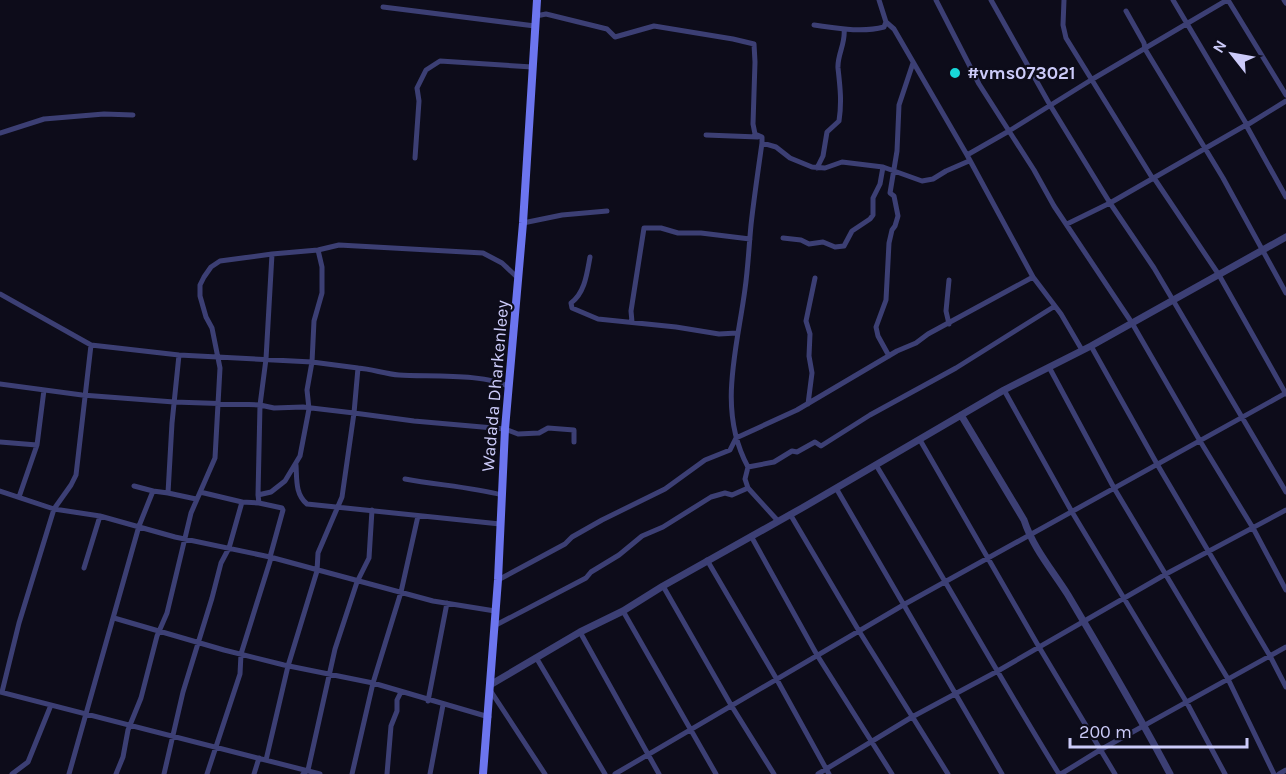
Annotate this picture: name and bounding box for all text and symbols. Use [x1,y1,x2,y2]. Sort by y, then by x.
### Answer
north arrow [1202,24,1262,84]
text: N [1208,37,1231,56]
place label: #vms073021 [967,62,1075,84]
marker: #vms073021 [948,66,962,80]
street label: Wadada Dharkenleey [477,299,514,473]
scale bar [1070,711,1247,749]
text: 200 m [1079,721,1132,743]

